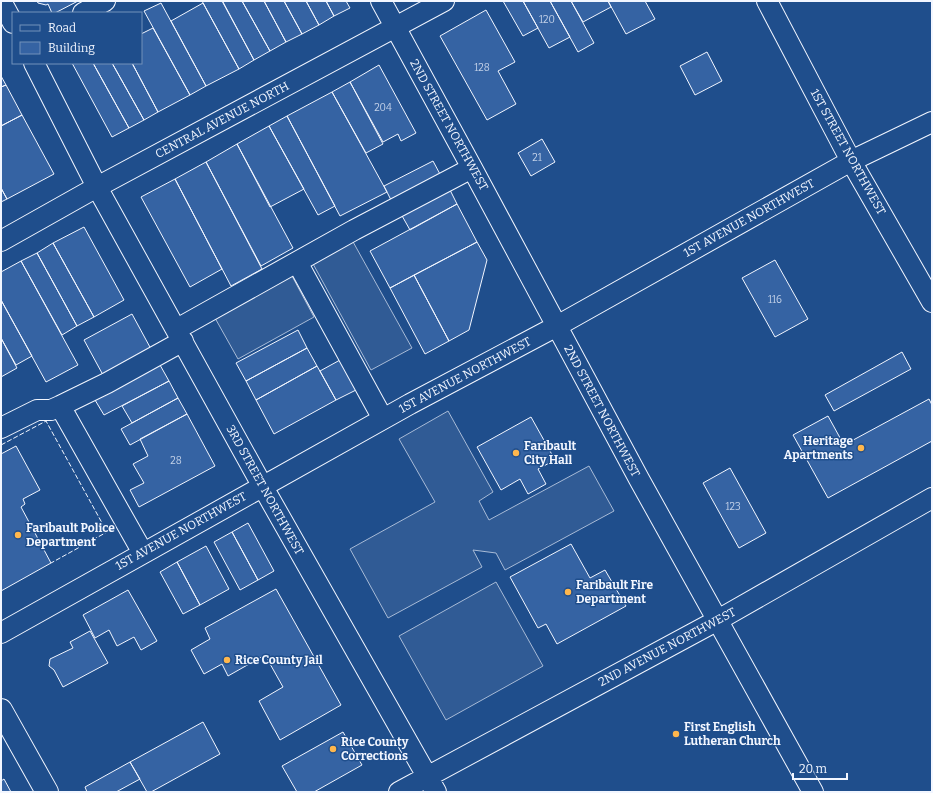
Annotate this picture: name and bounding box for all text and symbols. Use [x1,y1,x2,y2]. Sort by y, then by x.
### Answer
legend [12,12,142,64]
house number: 120 [539,14,555,26]
text: Road [48,21,76,35]
text: Building [48,41,95,55]
street label: 2ND STREET NORTHWEST [407,57,491,193]
house number: 128 [474,62,490,74]
street label: CENTRAL AVENUE NORTH [153,79,291,161]
street label: 1ST STREET NORTHWEST [808,87,888,217]
house number: 204 [374,102,392,114]
house number: 21 [532,152,542,164]
street label: 1ST AVENUE NORTHWEST [681,176,817,260]
house number: 116 [768,294,782,306]
street label: 1ST AVENUE NORTHWEST [397,334,533,416]
street label: 2ND STREET NORTHWEST [561,343,643,479]
street label: 3RD STREET NORTHWEST [223,423,307,557]
place label: Heritage Apartments [784,434,853,462]
place label: Faribault City Hall [524,439,577,467]
marker: Heritage Apartments [856,443,866,453]
marker: Faribault City Hall [511,448,521,458]
house number: 28 [170,455,182,467]
street label: 1ST AVENUE NORTHWEST [113,489,249,573]
house number: 123 [725,501,741,513]
place label: Faribault Police Department [26,521,115,549]
marker: Faribault Police Department [13,530,23,540]
place label: Faribault Fire Department [576,578,653,606]
marker: Faribault Fire Department [563,587,573,597]
street label: 2ND AVENUE NORTHWEST [596,605,738,689]
place label: Rice County Jail [235,653,323,667]
marker: Rice County Jail [222,655,232,665]
place label: First English Lutheran Church [684,720,781,748]
marker: First English Lutheran Church [671,729,681,739]
place label: Rice County Corrections [341,735,409,763]
marker: Rice County Corrections [328,744,338,754]
scale bar [793,755,847,781]
text: 20 m [799,762,828,776]

